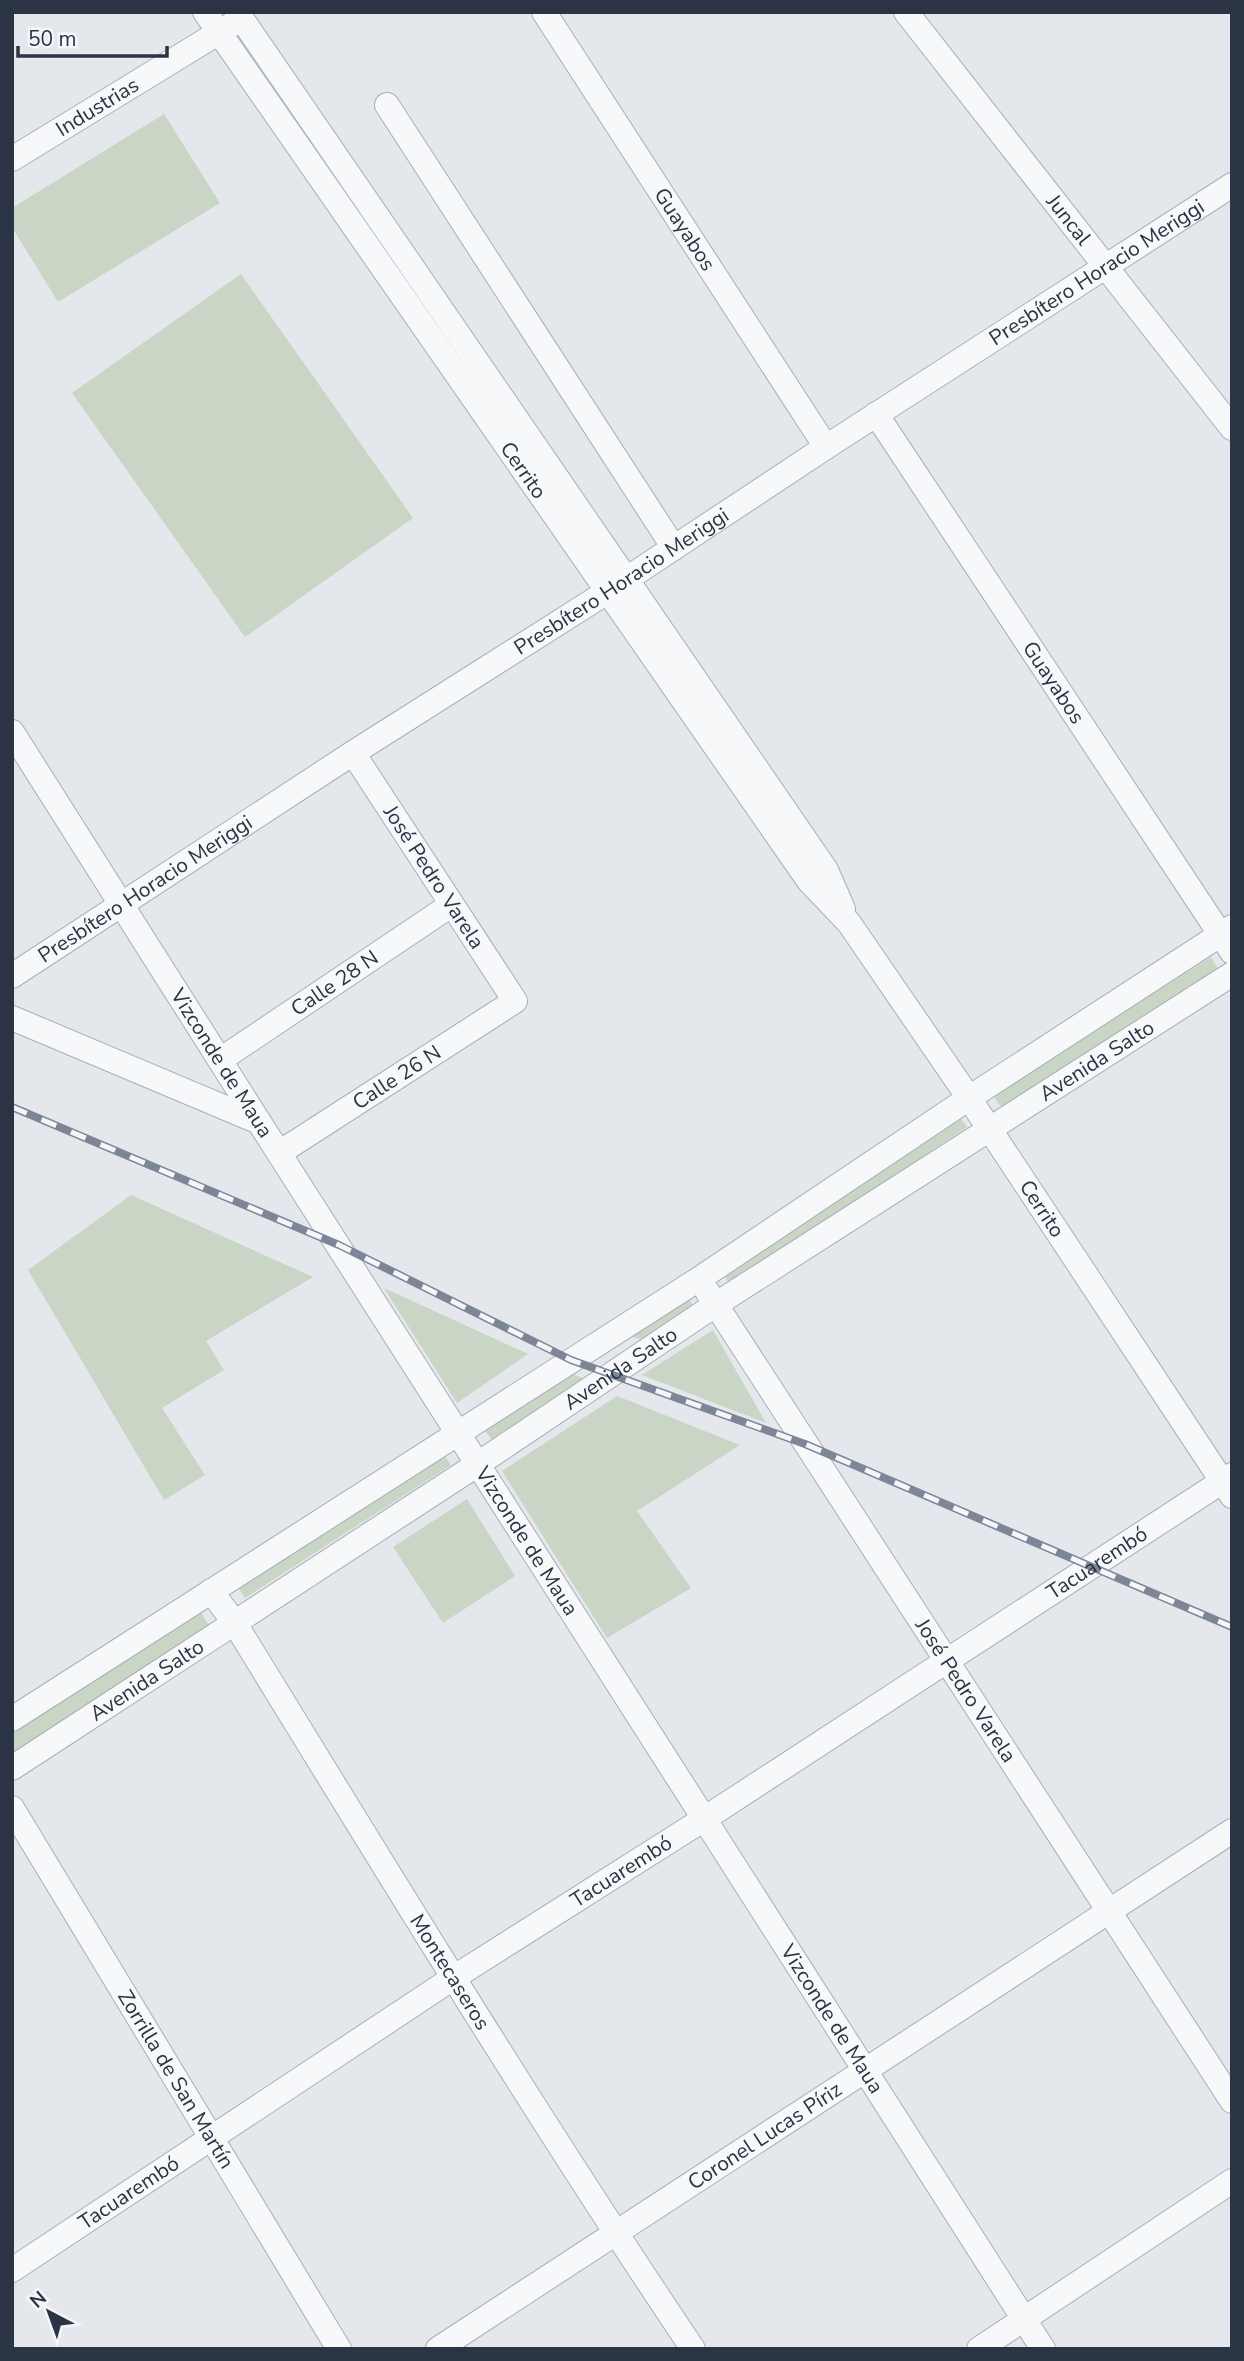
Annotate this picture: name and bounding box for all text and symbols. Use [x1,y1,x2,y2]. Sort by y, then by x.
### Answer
scale bar [18,14,166,58]
text: 50 m [28,25,77,53]
street label: Industrias [51,71,144,143]
street label: Guayabos [648,182,722,276]
street label: Juncal [1039,188,1098,252]
street label: Presbítero Horacio Meriggi [984,193,1210,352]
street label: Cerrito [494,436,553,504]
street label: Presbítero Horacio Meriggi [509,501,734,661]
street label: Guayabos [1016,636,1091,729]
street label: José Pedro Varela [376,799,491,954]
street label: Presbítero Horacio Meriggi [32,809,258,969]
street label: Calle 28 N [285,944,384,1023]
street label: Vizconde de Maua [163,982,280,1143]
street label: Avenida Salto [1034,1013,1160,1108]
street label: Calle 26 N [347,1038,446,1116]
street label: Cerrito [1013,1174,1071,1243]
street label: Avenida Salto [558,1320,683,1417]
street label: Vizconde de Maua [468,1460,585,1621]
street label: Tacuarembó [1041,1520,1153,1606]
street label: José Pedro Varela [908,1612,1023,1768]
street label: Avenida Salto [84,1632,209,1728]
street label: Tacuarembó [565,1829,677,1914]
street label: Montecaseros [403,1909,497,2035]
street label: Vizconde de Maua [774,1938,890,2099]
street label: Zorrilla de San Martín [111,1985,241,2174]
street label: Coronel Lucas Píriz [682,2075,847,2196]
street label: Tacuarembó [73,2149,185,2236]
north arrow [14,2277,84,2347]
text: N [25,2285,52,2314]

